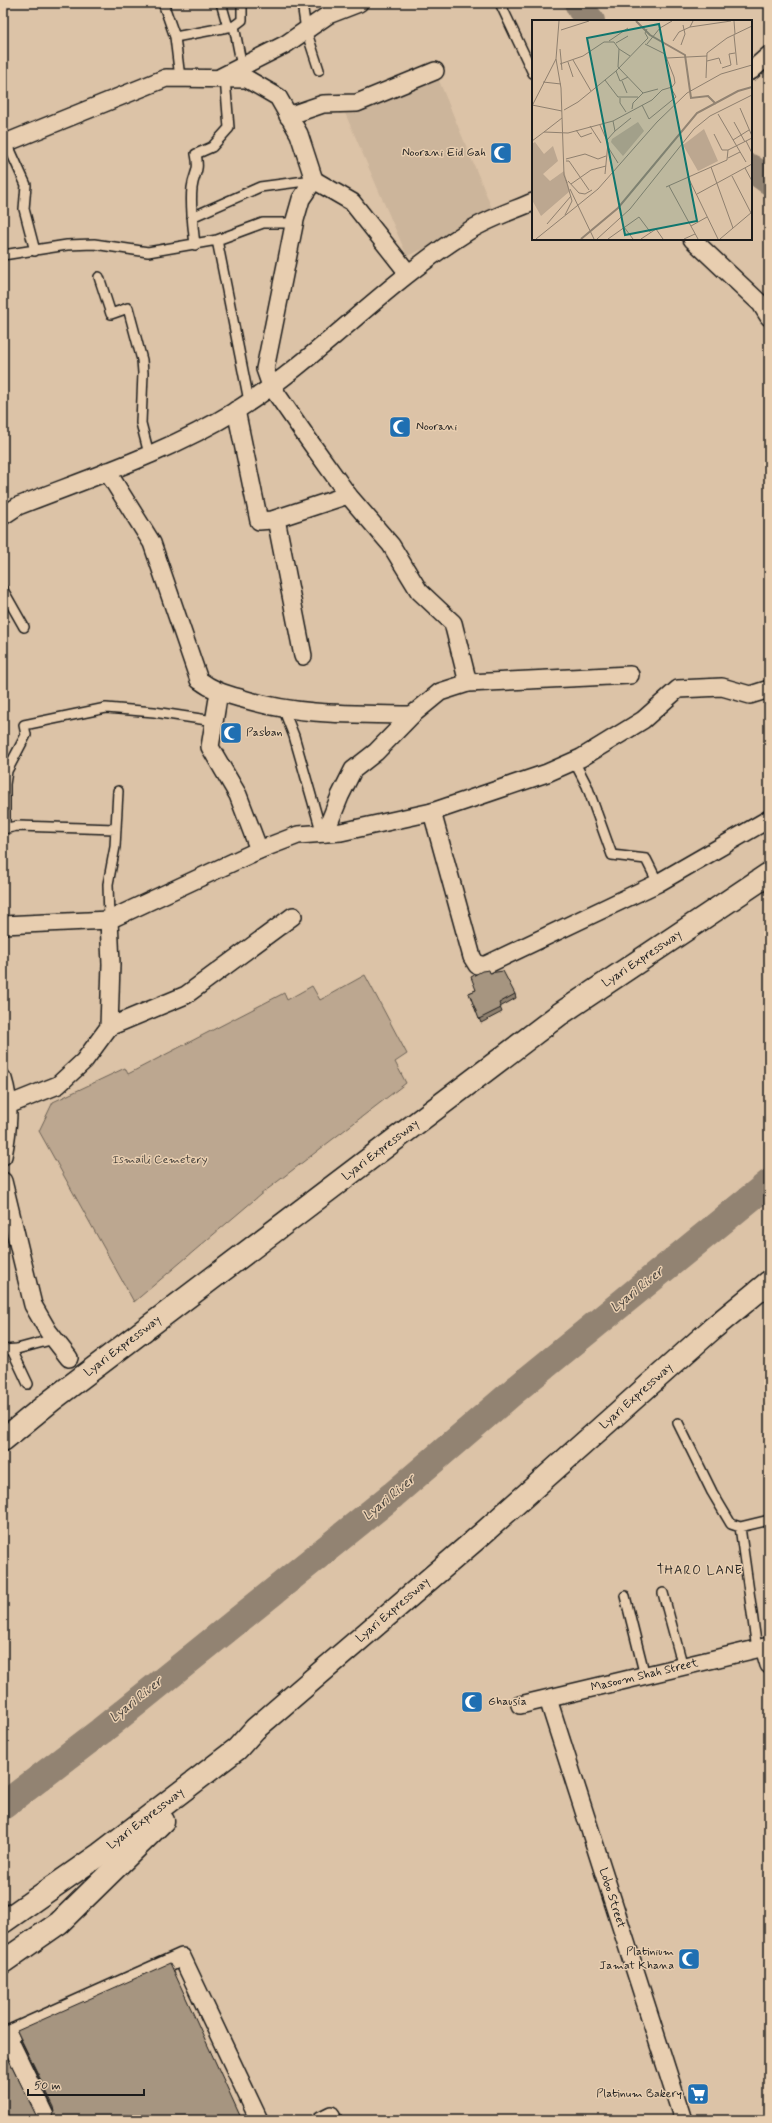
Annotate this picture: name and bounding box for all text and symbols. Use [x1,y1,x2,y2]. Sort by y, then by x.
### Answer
inset map [532,20,752,240]
mosque icon: Noorani Eid Gah [488,140,514,166]
place label: Noorani Eid Gah [402,145,486,161]
mosque icon: Noorani [387,414,413,440]
place label: Noorani [416,419,457,435]
mosque icon: Pasban [218,720,244,746]
place label: Pasban [246,725,283,741]
street label: Lyari Expressway [599,927,685,991]
street label: Lyari Expressway [339,1116,423,1185]
park label: Ismaili Cemetery [112,1152,208,1168]
water label: Lyari River [607,1262,668,1316]
street label: Lyari Expressway [81,1312,165,1381]
street label: Lyari Expressway [597,1360,676,1433]
water label: Lyari River [359,1470,420,1525]
district label: THARO LANE [657,1562,743,1579]
street label: Lyari Expressway [353,1574,434,1647]
street label: Masoom Shah Street [589,1655,700,1696]
water label: Lyari River [106,1672,167,1726]
mosque icon: Ghausia [459,1689,485,1715]
place label: Ghausia [488,1694,527,1710]
street label: Lyari Expressway [104,1784,187,1853]
street label: Lobo Street [595,1866,629,1931]
place label: Platinium Jamat Khana [599,1944,674,1974]
mosque icon: Platinium Jamat Khana [676,1946,702,1972]
scale bar [28,2071,144,2097]
text: 50 m [34,2078,61,2094]
supermarket icon: Platinum Bakery [685,2081,711,2107]
place label: Platinum Bakery [596,2086,682,2102]

